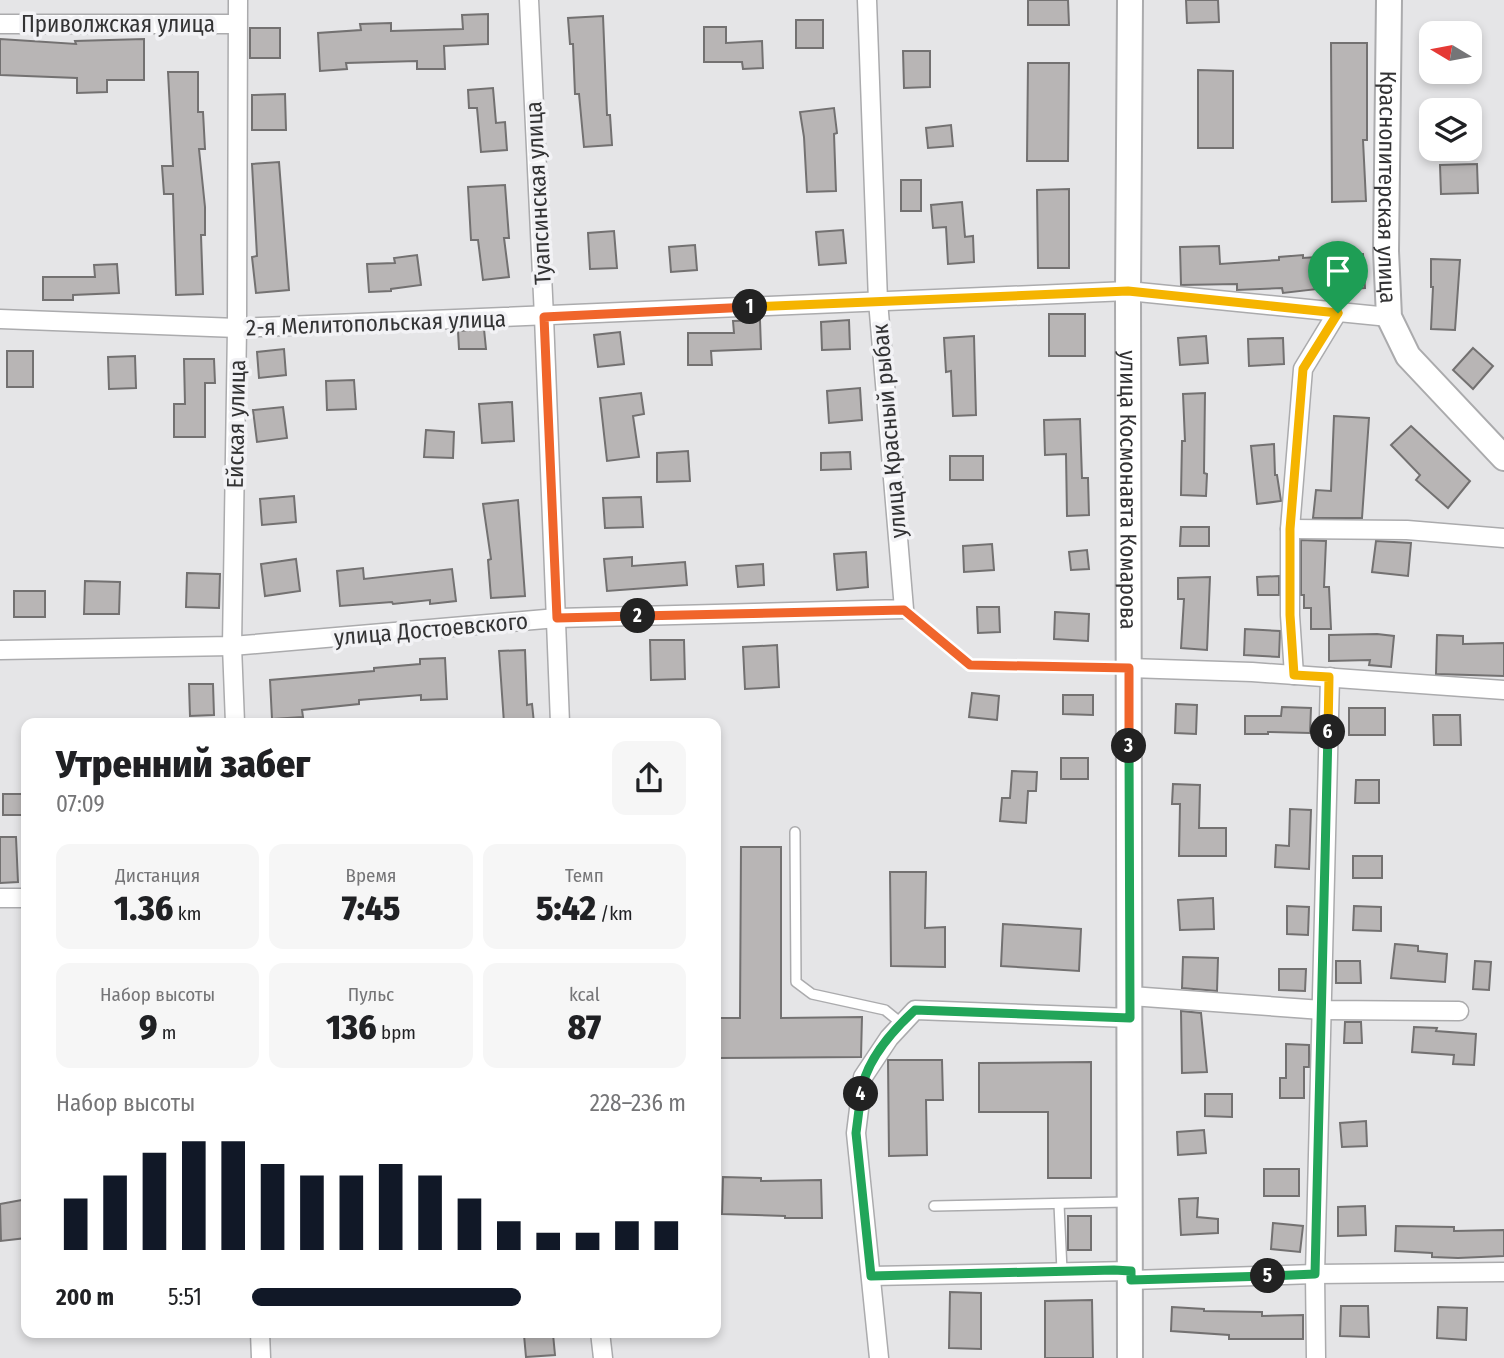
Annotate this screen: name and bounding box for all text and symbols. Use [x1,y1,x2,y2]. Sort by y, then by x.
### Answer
street label: Приволжская улица [21,10,215,38]
north arrow [1419,21,1482,84]
map controls [1419,21,1482,161]
street label: Краснопитерская улица [1372,70,1402,304]
button: layers [1419,98,1482,161]
street label: Туапсинская улица [519,101,557,285]
pin [1308,241,1368,313]
icon: arrive [1319,252,1357,290]
pin: 1 [732,290,768,324]
text: 1 [745,295,754,318]
street label: 2-я Мелитопольская улица [245,304,507,342]
street label: улица Красный рыбак [866,322,912,539]
street label: улица Космонавта Комарова [1114,350,1143,630]
street label: Ейская улица [221,359,251,489]
pin: 2 [620,598,656,634]
text: 2 [633,604,642,627]
street label: улица Достоевского [333,607,529,651]
pin: 6 [1310,714,1346,750]
text: 6 [1323,720,1332,743]
pin: 3 [1112,728,1146,764]
text: 3 [1124,734,1133,757]
text: Утренний забег [56,741,310,787]
button: share [612,741,686,815]
text: 07:09 [56,790,105,818]
text: Дистанция [115,864,200,887]
text: Время [346,864,396,887]
text: Темп [565,864,604,887]
text: 1.36 [114,887,173,929]
text: 7:45 [342,887,400,929]
text: 5:42 [536,887,596,929]
text: km [173,902,201,925]
text: /km [596,902,633,925]
text: Набор высоты [100,983,215,1006]
text: Пульс [348,983,394,1006]
text: kcal [569,983,600,1006]
text: 9 [139,1006,157,1048]
text: 136 [326,1006,377,1048]
text: 87 [568,1006,601,1048]
text: m [157,1021,176,1044]
text: bpm [377,1021,416,1044]
pin: 4 [844,1076,878,1112]
text: 4 [856,1082,865,1105]
text: Набор высоты [56,1089,195,1117]
text: 228–236 m [590,1089,686,1117]
pin: 5 [1250,1258,1286,1294]
text: 5 [1263,1264,1272,1287]
text: 200 m [56,1283,114,1311]
text: 5:51 [168,1283,202,1311]

